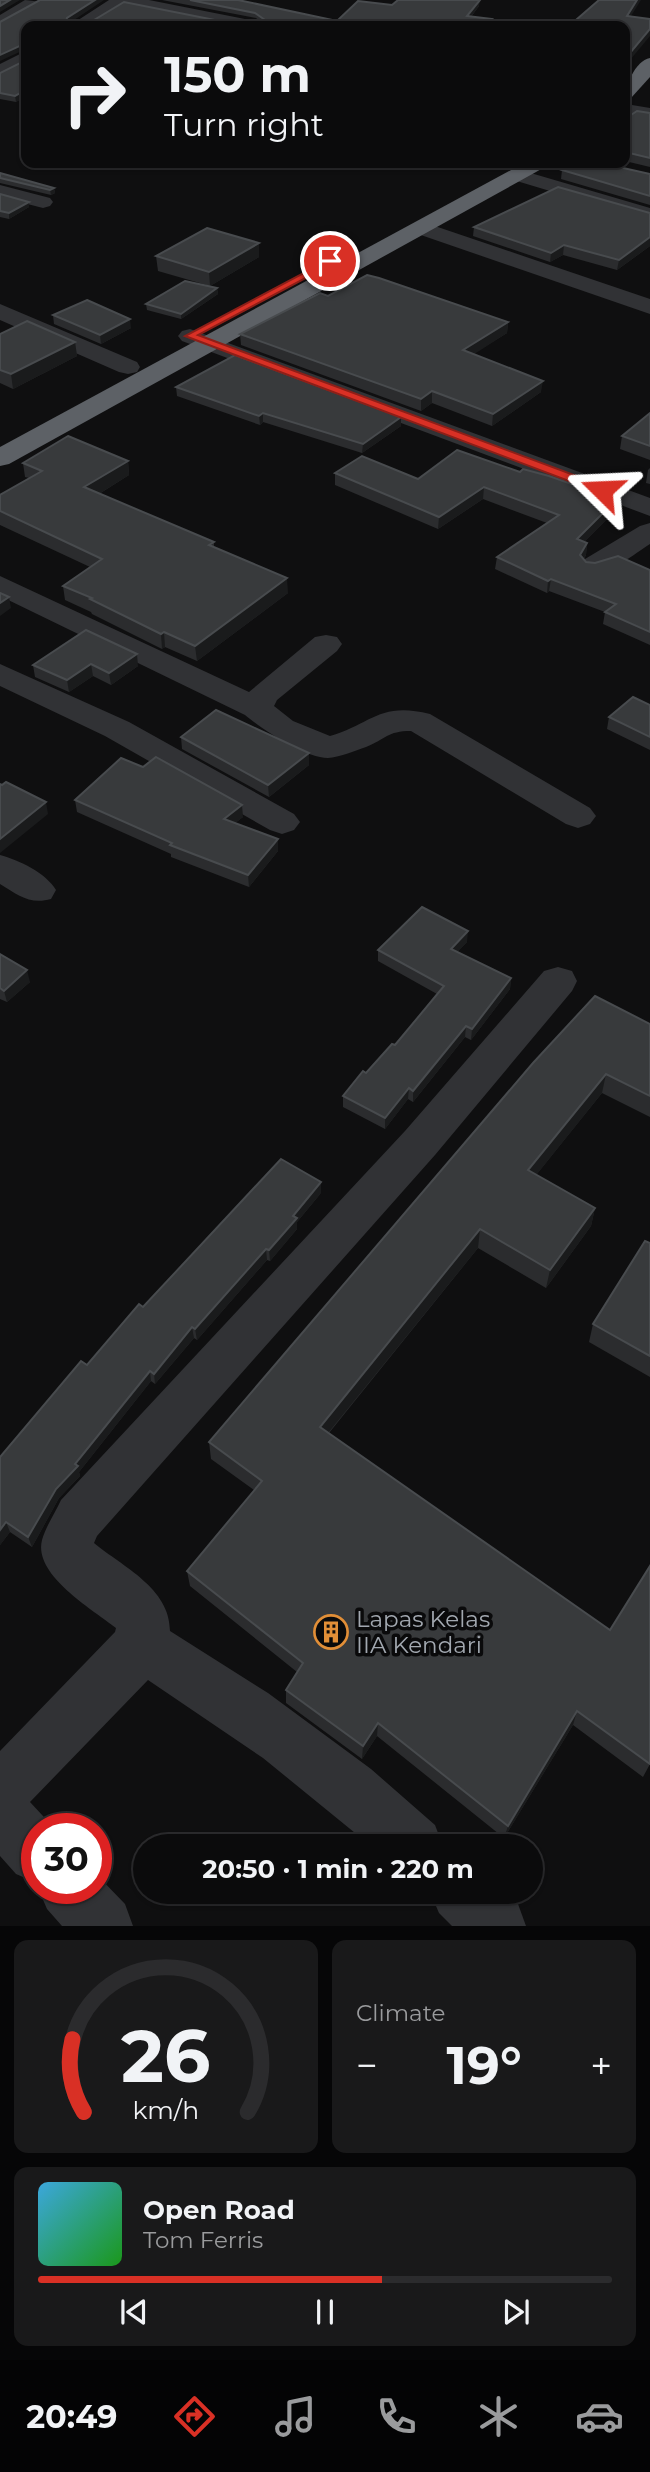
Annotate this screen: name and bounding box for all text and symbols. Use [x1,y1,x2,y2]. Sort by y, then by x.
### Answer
text: 150 m [164,45,311,104]
icon: right [49,49,140,140]
text: Turn right [164,105,324,144]
pin [300,231,360,291]
icon: arrive [311,242,349,280]
position arrow [565,453,639,527]
place label: Lapas Kelas IIA Kendari [356,1605,490,1659]
building icon: Lapas Kelas IIA Kendari [312,1613,350,1651]
speed limit sign: 30 [21,1813,112,1904]
text: 20:50 · 1 min · 220 m [202,1853,474,1885]
text: Climate [356,1999,445,2027]
text: 26 [121,2013,211,2101]
text: 19° [446,2034,522,2097]
text: − [356,2042,378,2089]
text: + [590,2042,612,2089]
text: km/h [133,2095,199,2125]
text: Open Road [143,2194,295,2226]
text: Tom Ferris [143,2226,263,2254]
icon: previous [115,2293,153,2331]
icon: pause [306,2293,344,2331]
icon: next [497,2293,535,2331]
icon: directions [170,2392,219,2441]
icon: music [271,2392,320,2441]
icon: phone [372,2392,421,2441]
icon: climate [474,2392,523,2441]
icon: car [575,2392,624,2441]
text: 20:49 [26,2397,117,2436]

